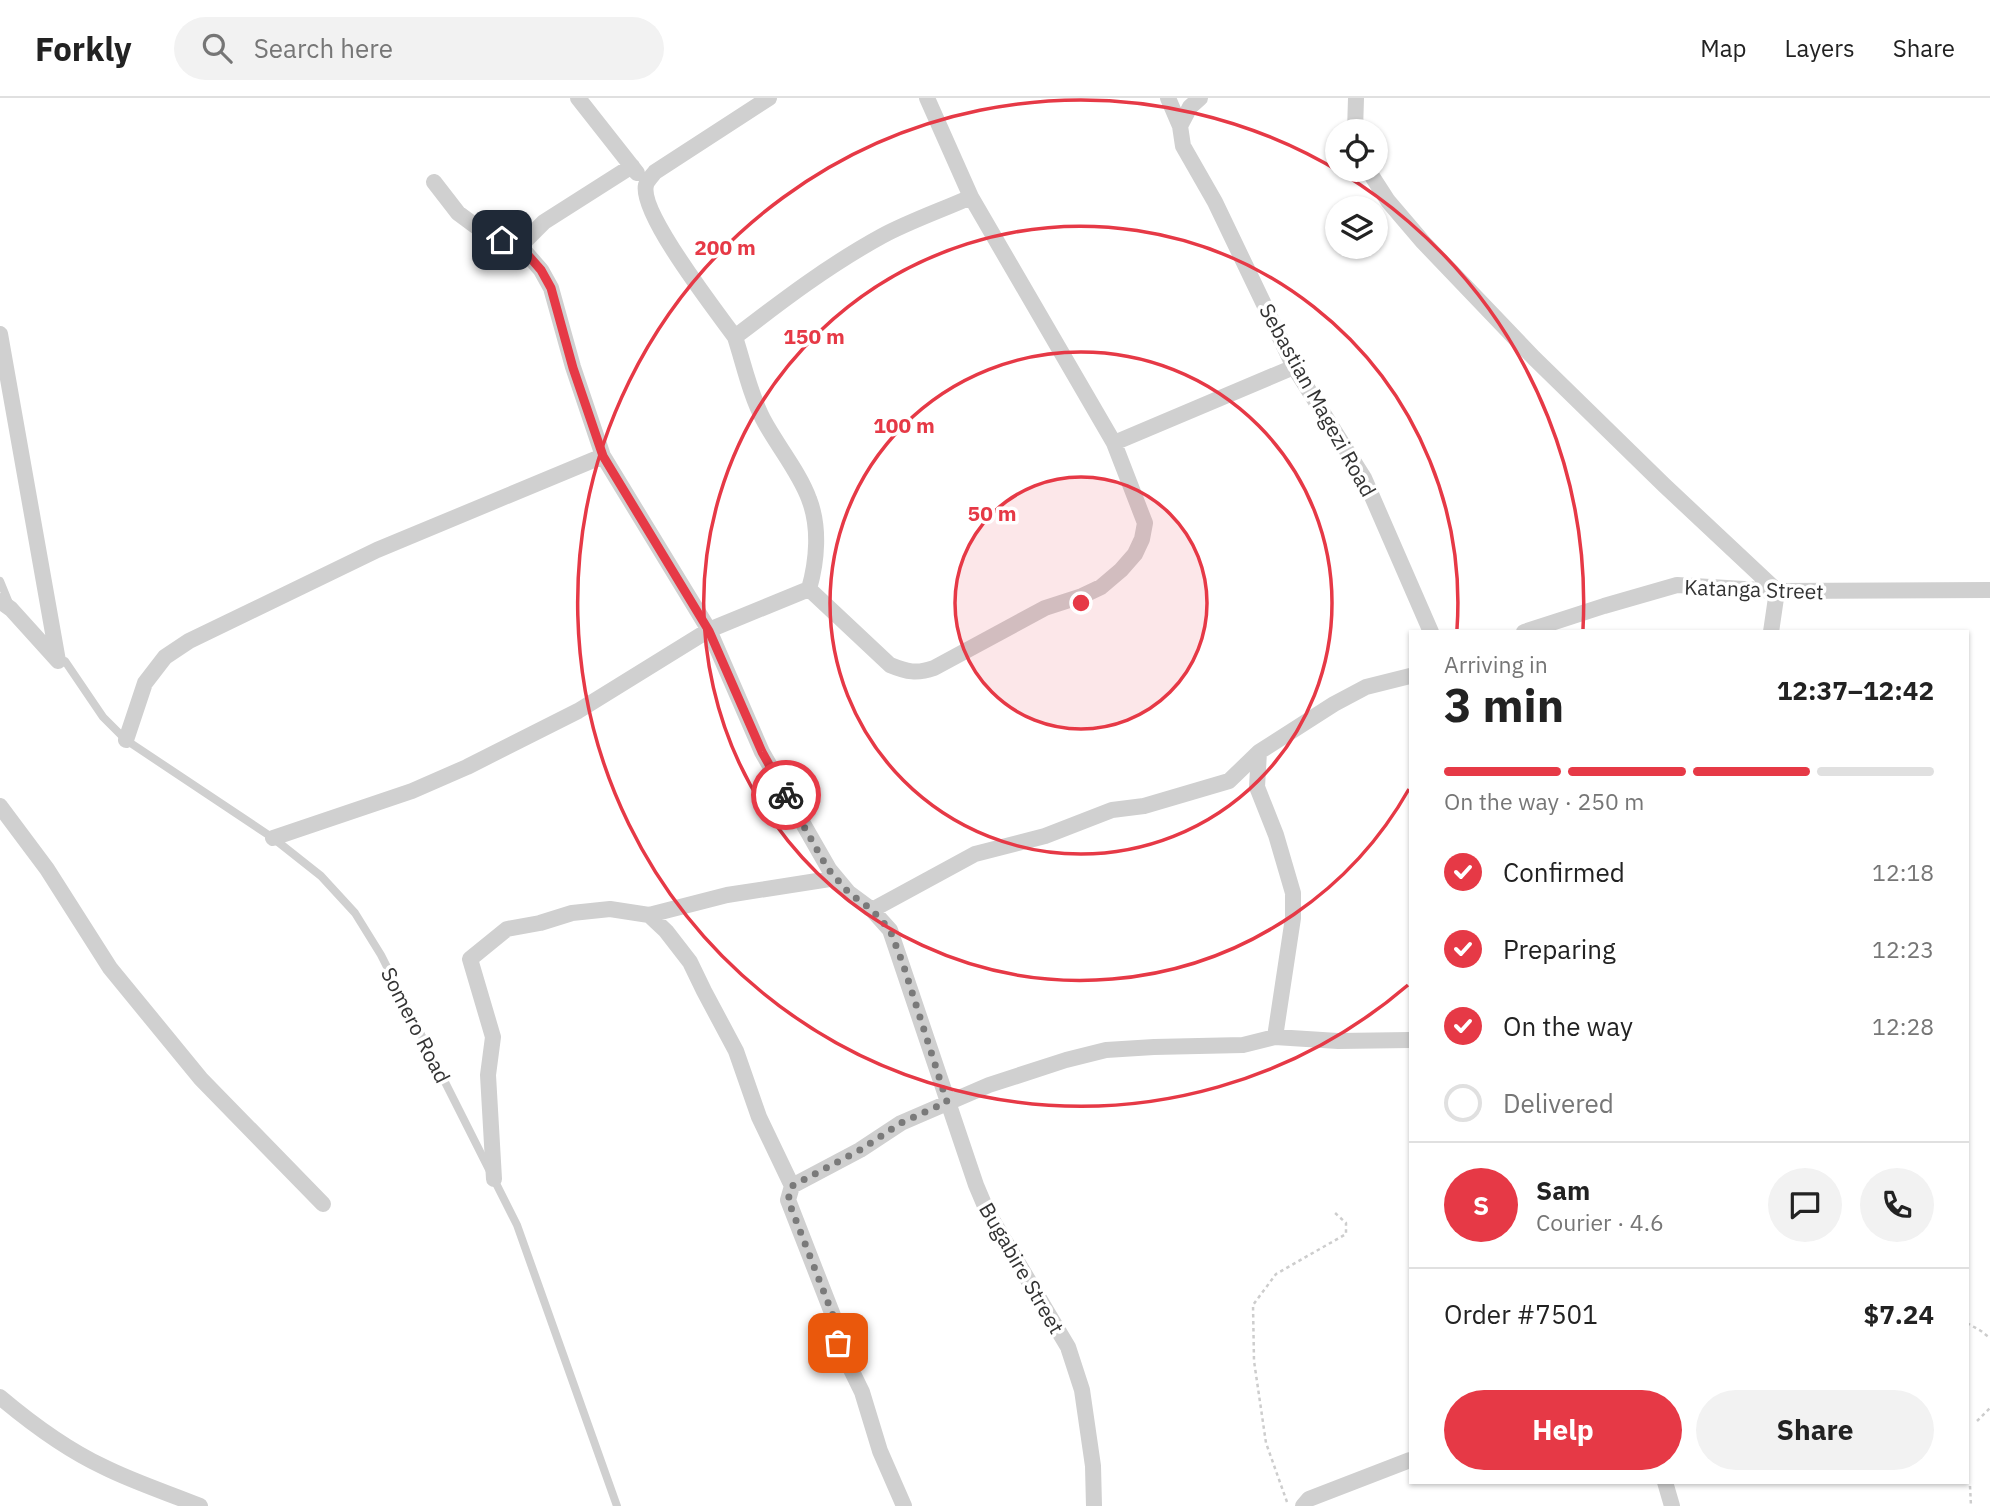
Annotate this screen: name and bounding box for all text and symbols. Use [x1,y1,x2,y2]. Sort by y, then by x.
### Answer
search box [174,17,664,80]
text: Forkly [35,27,132,70]
icon: search [198,29,236,67]
text: Search here [254,31,393,65]
text: Map [1700,32,1747,64]
text: Layers [1785,32,1855,64]
text: Share [1893,32,1955,64]
map controls [1325,119,1388,259]
button: locate [1325,119,1388,182]
button: layers [1325,196,1388,259]
pin [472,210,532,270]
icon: home [483,221,521,259]
text: 200 m [694,233,756,261]
street label: Sebastian Magezi Road [1253,298,1383,502]
text: 150 m [783,322,845,350]
text: 100 m [873,411,935,439]
text: 50 m [968,499,1016,527]
street label: Katanga Street [1684,573,1824,605]
centre of rings [1069,591,1093,615]
text: Arriving in [1444,649,1548,679]
text: 12:37–12:42 [1777,673,1934,707]
text: 3 min [1444,675,1564,735]
courier [751,760,821,830]
icon: bike [767,776,805,814]
text: On the way · 250 m [1444,786,1644,816]
icon: check [1444,853,1482,891]
text: Confirmed [1503,855,1625,889]
text: 12:18 [1872,857,1934,887]
icon: check [1444,930,1482,968]
text: Preparing [1503,932,1616,966]
text: 12:23 [1872,934,1934,964]
street label: Somero Road [375,962,457,1088]
icon: check [1444,1007,1482,1045]
text: On the way [1503,1009,1633,1043]
text: 12:28 [1872,1011,1934,1041]
text: Delivered [1503,1086,1614,1120]
button: chat [1768,1168,1842,1242]
button: phone [1860,1168,1934,1242]
text: Sam [1536,1173,1590,1207]
text: S [1473,1188,1489,1222]
street label: Bugabire Street [973,1197,1071,1339]
text: Courier · 4.6 [1536,1207,1664,1237]
text: Order #7501 [1444,1297,1598,1331]
text: $7.24 [1864,1297,1934,1331]
pin [808,1313,868,1373]
icon: bag [819,1324,857,1362]
button: Help [1444,1390,1682,1470]
button: Share [1696,1390,1934,1470]

